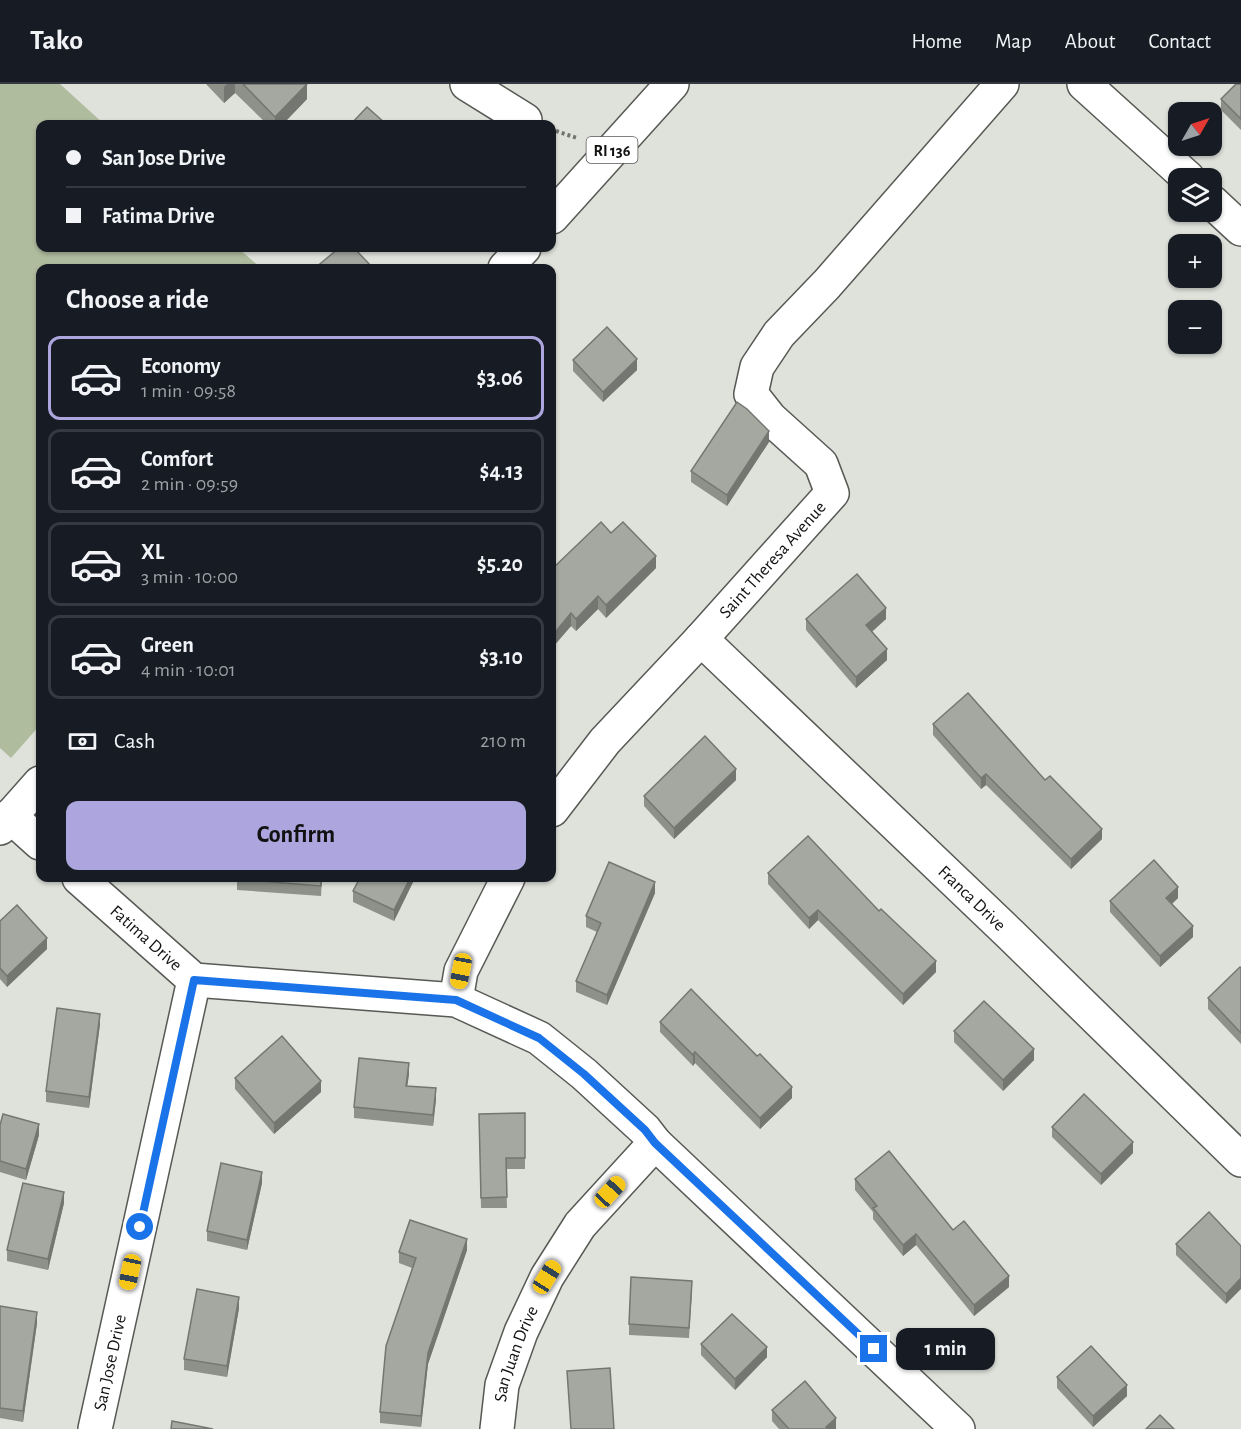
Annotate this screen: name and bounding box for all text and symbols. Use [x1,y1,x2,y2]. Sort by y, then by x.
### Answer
text: Tako [30,27,83,55]
text: Home [911,31,962,52]
text: Map [995,31,1032,52]
text: About [1065,31,1115,52]
text: Contact [1148,31,1211,52]
north arrow [1168,102,1222,156]
map controls [1168,102,1222,354]
road number: RI 136 [586,137,638,163]
text: San Jose Drive [102,147,226,169]
button: layers [1168,168,1222,222]
text: Fatima Drive [102,205,215,227]
button: + [1168,234,1222,288]
text: Choose a ride [66,286,209,313]
button: − [1168,300,1222,354]
icon: car [69,351,123,405]
text: Economy [141,355,221,377]
text: $3.06 [476,367,523,389]
text: 1 min · 09:58 [141,381,236,401]
icon: car [69,444,123,498]
text: Comfort [141,448,213,470]
text: $4.13 [480,460,523,482]
text: 2 min · 09:59 [141,474,238,494]
street label: Saint Theresa Avenue [716,498,830,622]
icon: car [69,537,123,591]
text: XL [141,541,164,563]
text: $5.20 [477,553,523,575]
text: 3 min · 10:00 [141,567,238,587]
icon: car [69,630,123,684]
text: Green [141,634,194,656]
text: $3.10 [479,646,523,668]
text: 4 min · 10:01 [141,660,236,680]
icon: cash [66,725,99,758]
text: Cash [114,730,155,752]
text: 210 m [480,731,526,751]
button: Confirm [66,801,526,870]
street label: Franca Drive [934,863,1009,935]
street label: Fatima Drive [106,902,185,975]
car [449,952,473,990]
car [591,1173,629,1211]
route start [126,1213,153,1240]
car [117,1253,143,1291]
car [530,1257,564,1297]
street label: San Juan Drive [492,1303,542,1403]
street label: San Jose Drive [91,1313,130,1413]
callout: 1 min [895,1328,994,1370]
route end [860,1335,887,1362]
text: 1 min [924,1339,967,1359]

